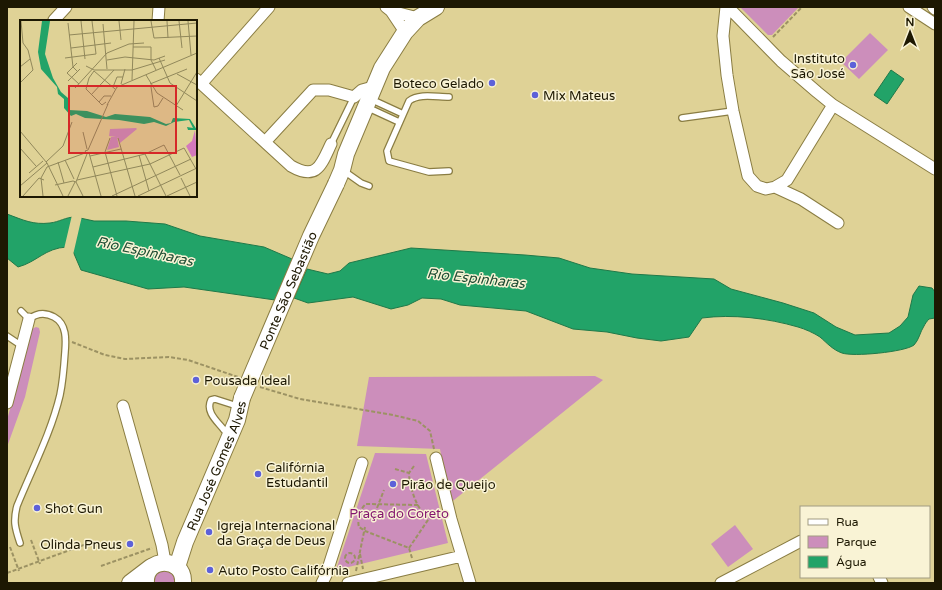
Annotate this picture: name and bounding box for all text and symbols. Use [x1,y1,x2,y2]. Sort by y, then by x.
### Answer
north arrow [890,12,930,52]
text: N [906,16,914,29]
inset map [20,20,197,197]
place label: Instituto São José [791,51,845,82]
marker: Instituto São José [848,60,858,70]
place label: Boteco Gelado [393,76,484,92]
marker: Boteco Gelado [487,78,497,88]
place label: Mix Mateus [543,88,615,104]
marker: Mix Mateus [530,90,540,100]
street label: Ponte São Sebastião [257,229,321,352]
water label: Rio Espinharas [95,233,196,270]
water label: Rio Espinharas [426,265,527,292]
place label: Pousada Ideal [204,373,290,389]
marker: Pousada Ideal [191,375,201,385]
street label: Rua José Gomes Alves [184,399,250,533]
place label: Califórnia Estudantil [266,460,328,491]
marker: Califórnia Estudantil [253,469,263,479]
place label: Pirão de Queijo [401,477,496,493]
marker: Pirão de Queijo [388,479,398,489]
place label: Shot Gun [45,501,103,517]
marker: Shot Gun [32,503,42,513]
park label: Praça do Coreto [349,506,449,522]
legend [800,506,930,578]
text: Rua [836,515,859,529]
place label: Igreja Internacional da Graça de Deus [217,518,335,549]
marker: Igreja Internacional da Graça de Deus [204,527,214,537]
text: Parque [836,535,877,549]
place label: Olinda Pneus [40,537,122,553]
marker: Olinda Pneus [125,539,135,549]
text: Água [836,555,866,569]
place label: Auto Posto Califórnia [218,563,349,579]
marker: Auto Posto Califórnia [205,565,215,575]

